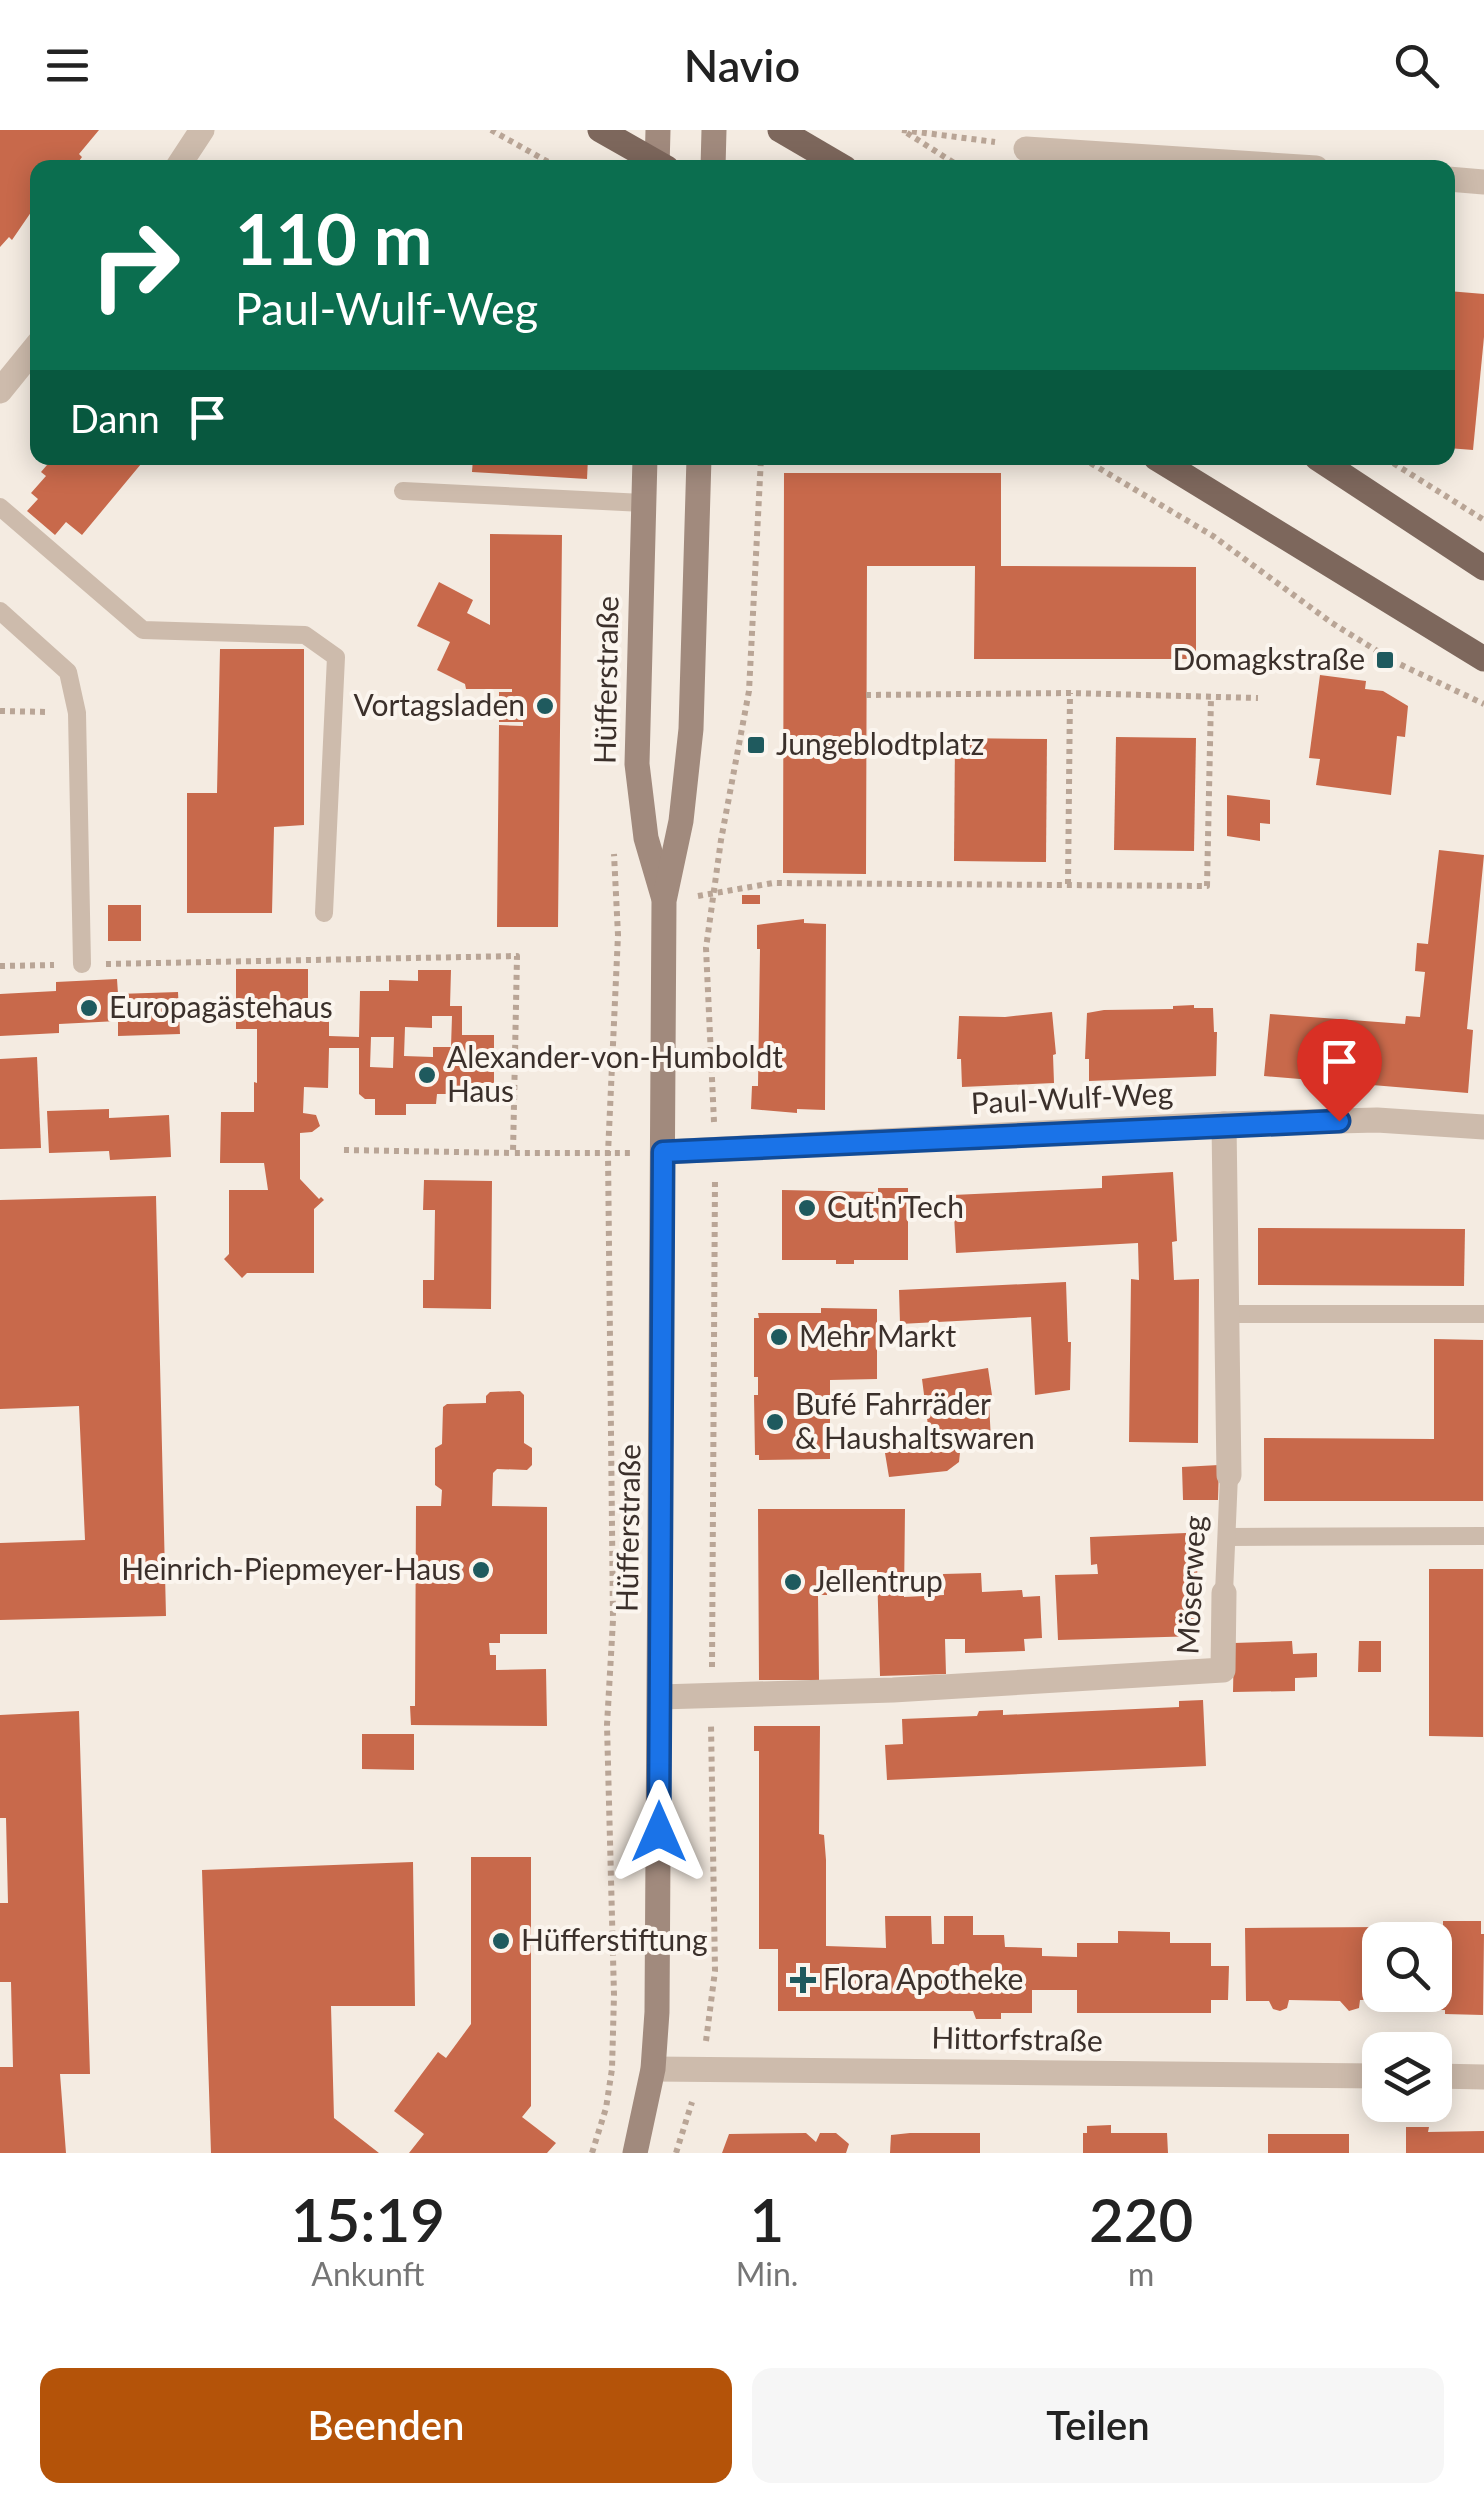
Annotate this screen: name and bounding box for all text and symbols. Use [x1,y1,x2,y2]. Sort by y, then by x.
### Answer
icon: menu [40,38,95,93]
text: Navio [684,38,800,92]
icon: search [1389,38,1444,93]
text: 110 m [235,196,432,280]
icon: right [70,200,200,330]
text: Paul-Wulf-Weg [235,281,538,335]
icon: arrive [180,390,235,445]
text: Dann [70,395,160,441]
street label: Hüfferstraße [586,596,624,764]
place label: Domagkstraße [1172,640,1365,676]
marker: Domagkstraße [1374,649,1396,671]
place label: Vortagsladen [353,686,525,722]
marker: Vortagsladen [534,695,556,717]
place label: Jungeblodtplatz [776,725,984,761]
marker: Jungeblodtplatz [745,734,767,756]
place label: Europagästehaus [109,988,333,1024]
marker: Europagästehaus [78,997,100,1019]
pin [1297,1019,1382,1122]
icon: arrive [1312,1034,1367,1089]
place label: Alexander-von-Humboldt Haus [447,1038,783,1108]
marker: Alexander-von-Humboldt Haus [416,1064,438,1086]
street label: Paul-Wulf-Weg [970,1074,1174,1120]
place label: Cut'n'Tech [827,1188,964,1224]
marker: Cut'n'Tech [796,1197,818,1219]
place label: Mehr Markt [799,1317,956,1353]
marker: Mehr Markt [768,1326,790,1348]
place label: Bufé Fahrräder & Haushaltswaren [795,1385,1035,1455]
marker: Bufé Fahrräder & Haushaltswaren [764,1411,786,1433]
street label: Hüfferstraße [608,1444,646,1612]
street label: Möserweg [1168,1515,1212,1655]
place label: Heinrich-Piepmeyer-Haus [121,1550,461,1586]
marker: Heinrich-Piepmeyer-Haus [470,1559,492,1581]
place label: Jellentrup [813,1562,943,1598]
marker: Jellentrup [782,1571,804,1593]
position arrow [607,1780,711,1884]
place label: Hüfferstiftung [521,1921,708,1957]
map controls [1362,1922,1452,2122]
button: search [1362,1922,1452,2012]
marker: Hüfferstiftung [490,1930,512,1952]
place label: Flora Apotheke [823,1960,1023,1996]
marker: Flora Apotheke [792,1969,814,1991]
street label: Hittorfstraße [931,2019,1103,2057]
button: layers [1362,2032,1452,2122]
text: 15:19 [291,2183,445,2255]
text: 1 [750,2183,784,2255]
text: 220 [1089,2183,1193,2255]
text: Ankunft [311,2254,424,2293]
text: Min. [736,2254,798,2293]
text: m [1128,2254,1154,2293]
button: Beenden [40,2368,732,2483]
button: Teilen [752,2368,1444,2483]

